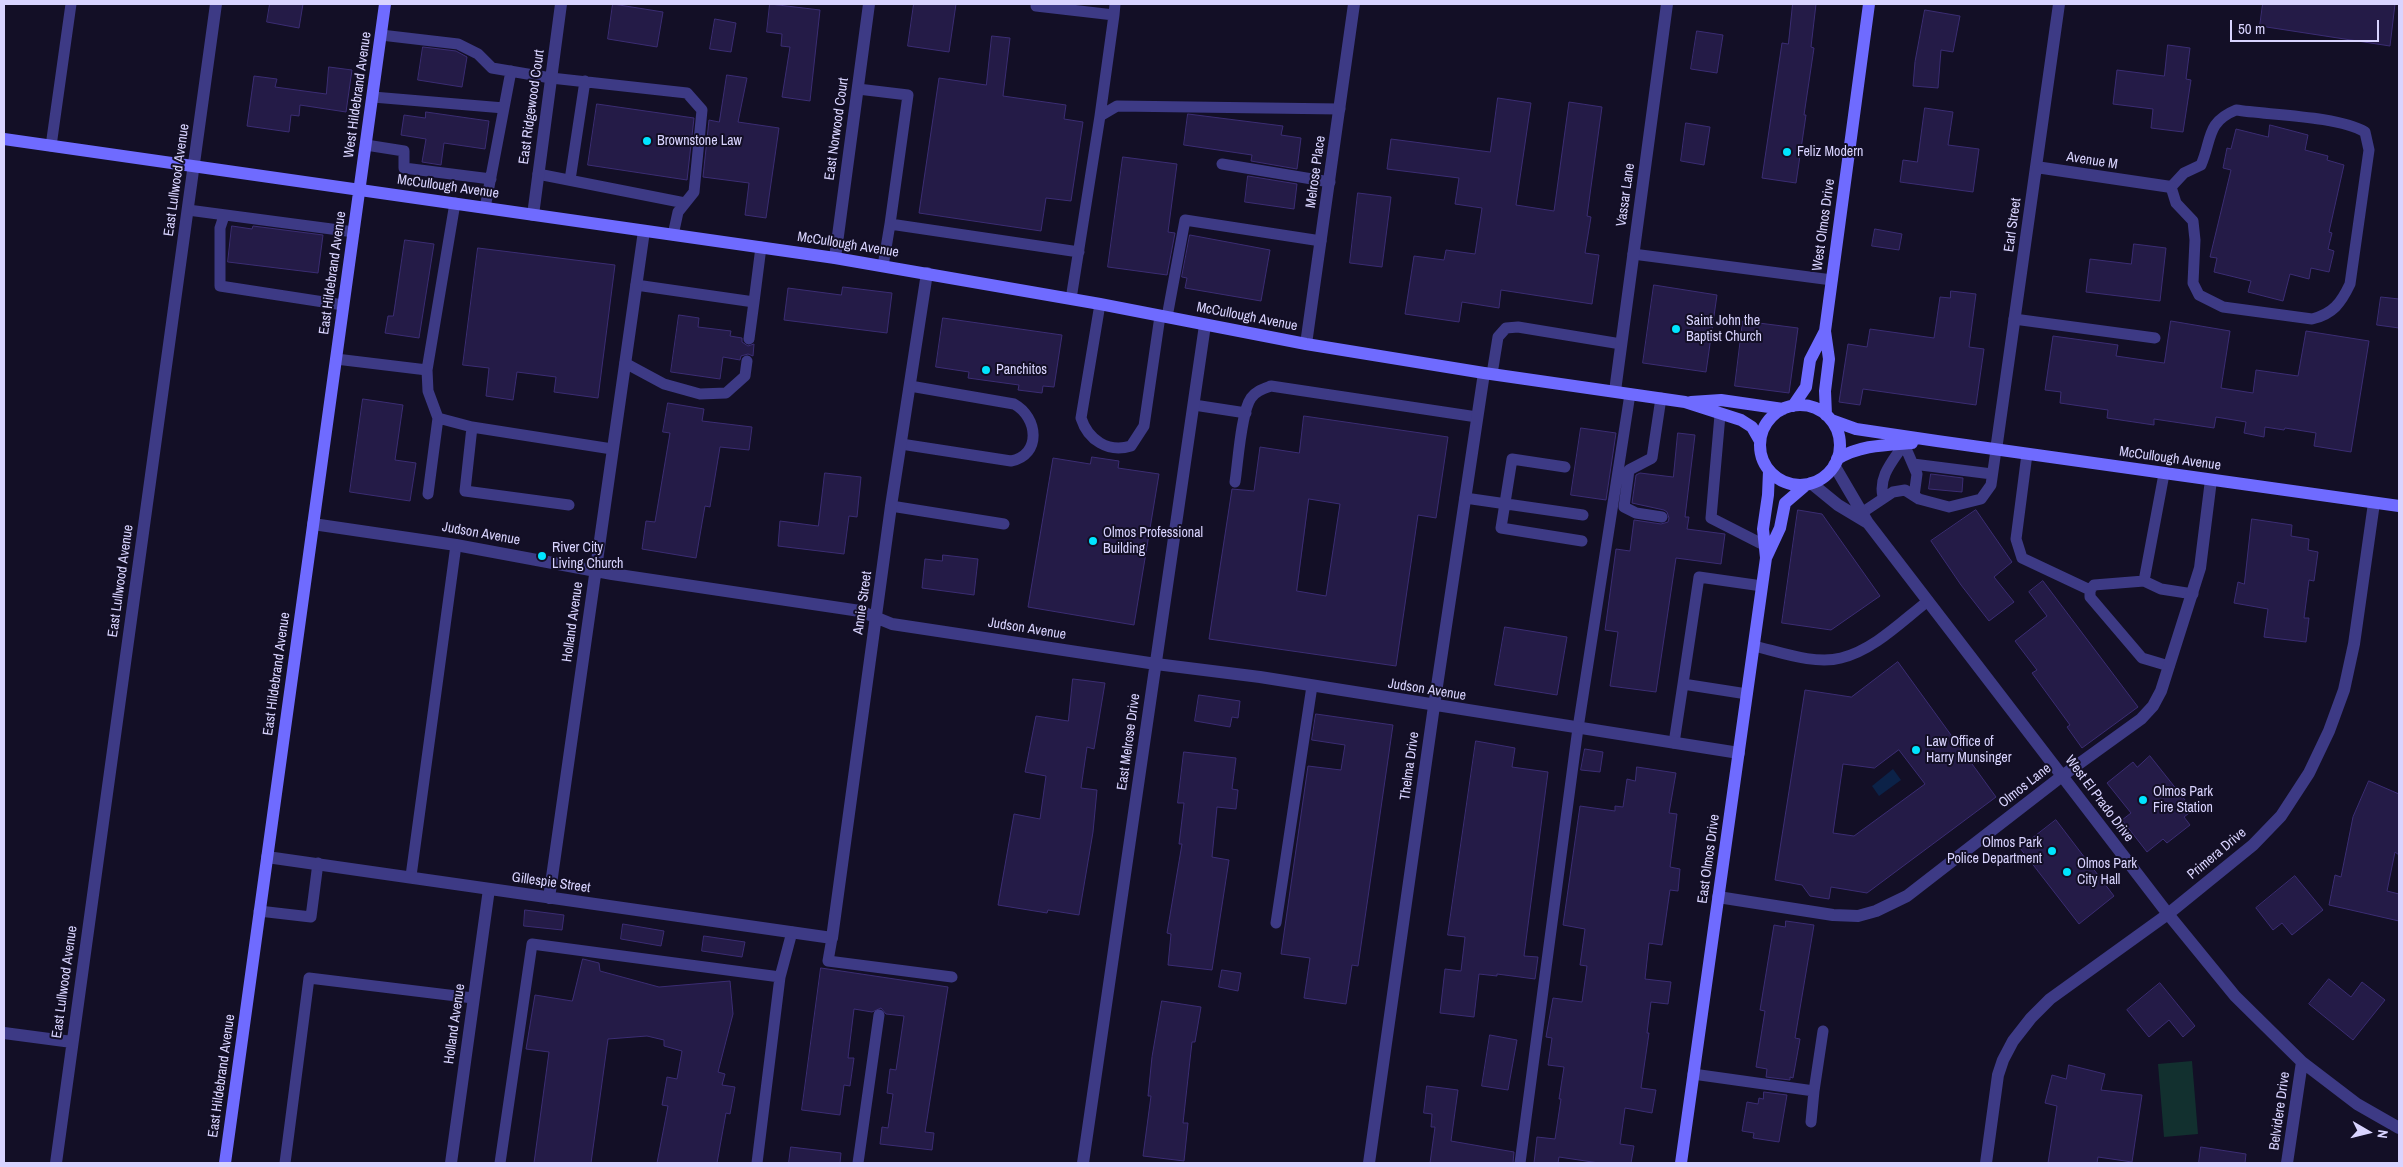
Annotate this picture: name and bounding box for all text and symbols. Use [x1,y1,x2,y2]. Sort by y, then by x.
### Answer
scale bar [2233,10,2382,42]
text: 50 m [2238,18,2265,39]
street label: West Hildebrand Avenue [341,31,375,159]
street label: East Ridgewood Court [516,49,548,165]
street label: East Norwood Court [821,77,853,181]
street label: East Lullwood Avenue [161,123,193,237]
place label: Brownstone Law [657,133,742,149]
marker: Brownstone Law [641,135,653,147]
street label: Melrose Place [1303,135,1329,209]
place label: Feliz Modern [1797,144,1863,160]
marker: Feliz Modern [1781,146,1793,158]
street label: Avenue M [2065,149,2119,173]
street label: Vassar Lane [1613,162,1639,228]
street label: McCullough Avenue [396,172,500,202]
street label: West Olmos Drive [1809,178,1839,272]
street label: Earl Street [2001,197,2025,253]
street label: East Hildebrand Avenue [316,210,350,336]
street label: McCullough Avenue [796,229,900,261]
street label: McCullough Avenue [1195,299,1299,335]
place label: Saint John the Baptist Church [1686,313,1762,346]
marker: Saint John the Baptist Church [1670,323,1682,335]
place label: Panchitos [996,362,1047,378]
marker: Panchitos [980,364,992,376]
street label: McCullough Avenue [2118,444,2222,474]
street label: Judson Avenue [441,519,521,549]
street label: East Lullwood Avenue [105,524,137,638]
place label: Olmos Professional Building [1103,525,1203,558]
marker: Olmos Professional Building [1087,535,1099,547]
place label: River City Living Church [552,540,623,572]
marker: River City Living Church [536,550,548,562]
street label: Annie Street [850,570,876,636]
street label: Holland Avenue [559,581,587,663]
street label: East Hildebrand Avenue [260,611,294,737]
street label: Judson Avenue [987,615,1067,643]
street label: Judson Avenue [1387,676,1467,704]
street label: East Melrose Drive [1114,693,1144,791]
street label: Thelma Drive [1397,731,1423,801]
place label: Law Office of Harry Munsinger [1926,734,2011,766]
marker: Law Office of Harry Munsinger [1910,744,1922,756]
street label: West El Prado Drive [2061,752,2137,846]
street label: Olmos Lane [1995,760,2055,812]
place label: Olmos Park Fire Station [2153,784,2213,816]
marker: Olmos Park Fire Station [2137,794,2149,806]
street label: East Olmos Drive [1694,813,1724,905]
street label: Primera Drive [2184,825,2250,883]
place label: Olmos Park Police Department [1947,835,2042,868]
marker: Olmos Park Police Department [2046,845,2058,857]
place label: Olmos Park City Hall [2077,856,2137,889]
marker: Olmos Park City Hall [2061,866,2073,878]
street label: Gillespie Street [511,869,591,897]
street label: East Lullwood Avenue [49,925,81,1039]
street label: Holland Avenue [441,983,469,1065]
street label: East Hildebrand Avenue [205,1013,239,1139]
street label: Belvidere Drive [2266,1071,2294,1151]
north arrow [2343,1107,2393,1157]
text: N [2373,1129,2392,1139]

